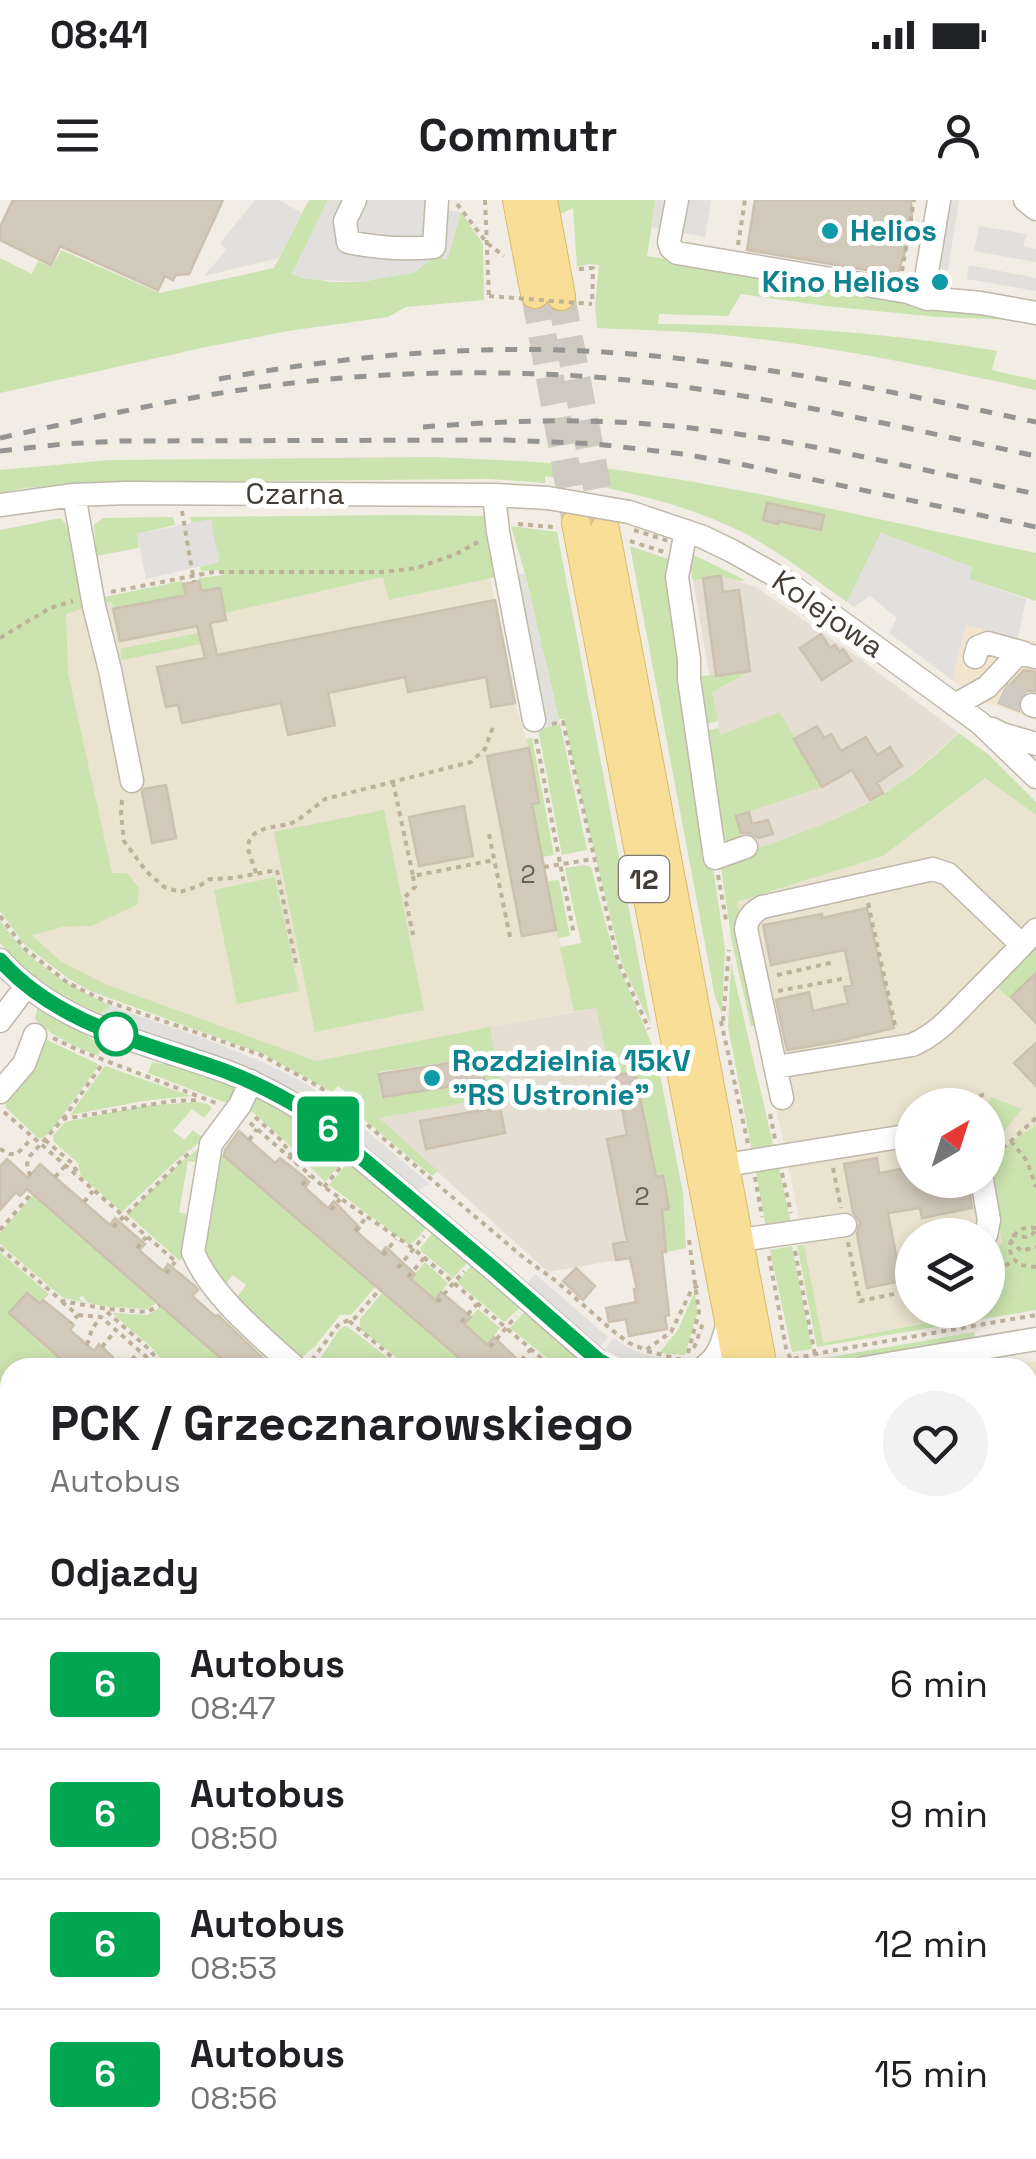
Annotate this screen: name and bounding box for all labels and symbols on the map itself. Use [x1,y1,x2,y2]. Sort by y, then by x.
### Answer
place label: Helios [850,211,937,250]
marker: Helios [819,220,841,242]
place label: Kino Helios [762,262,920,301]
marker: Kino Helios [929,271,951,293]
street label: Czarna [245,474,345,513]
street label: Kolejowa [765,561,892,666]
road number: 12 [619,856,669,902]
house number: 2 [520,858,536,890]
unlabelled marker [95,1013,137,1055]
place label: Rozdzielnia 15kV "RS Ustronie" [452,1041,691,1114]
marker: Rozdzielnia 15kV "RS Ustronie" [421,1067,443,1089]
north arrow [895,1088,1005,1198]
line badge: 6 [296,1096,360,1162]
house number: 2 [634,1180,650,1212]

